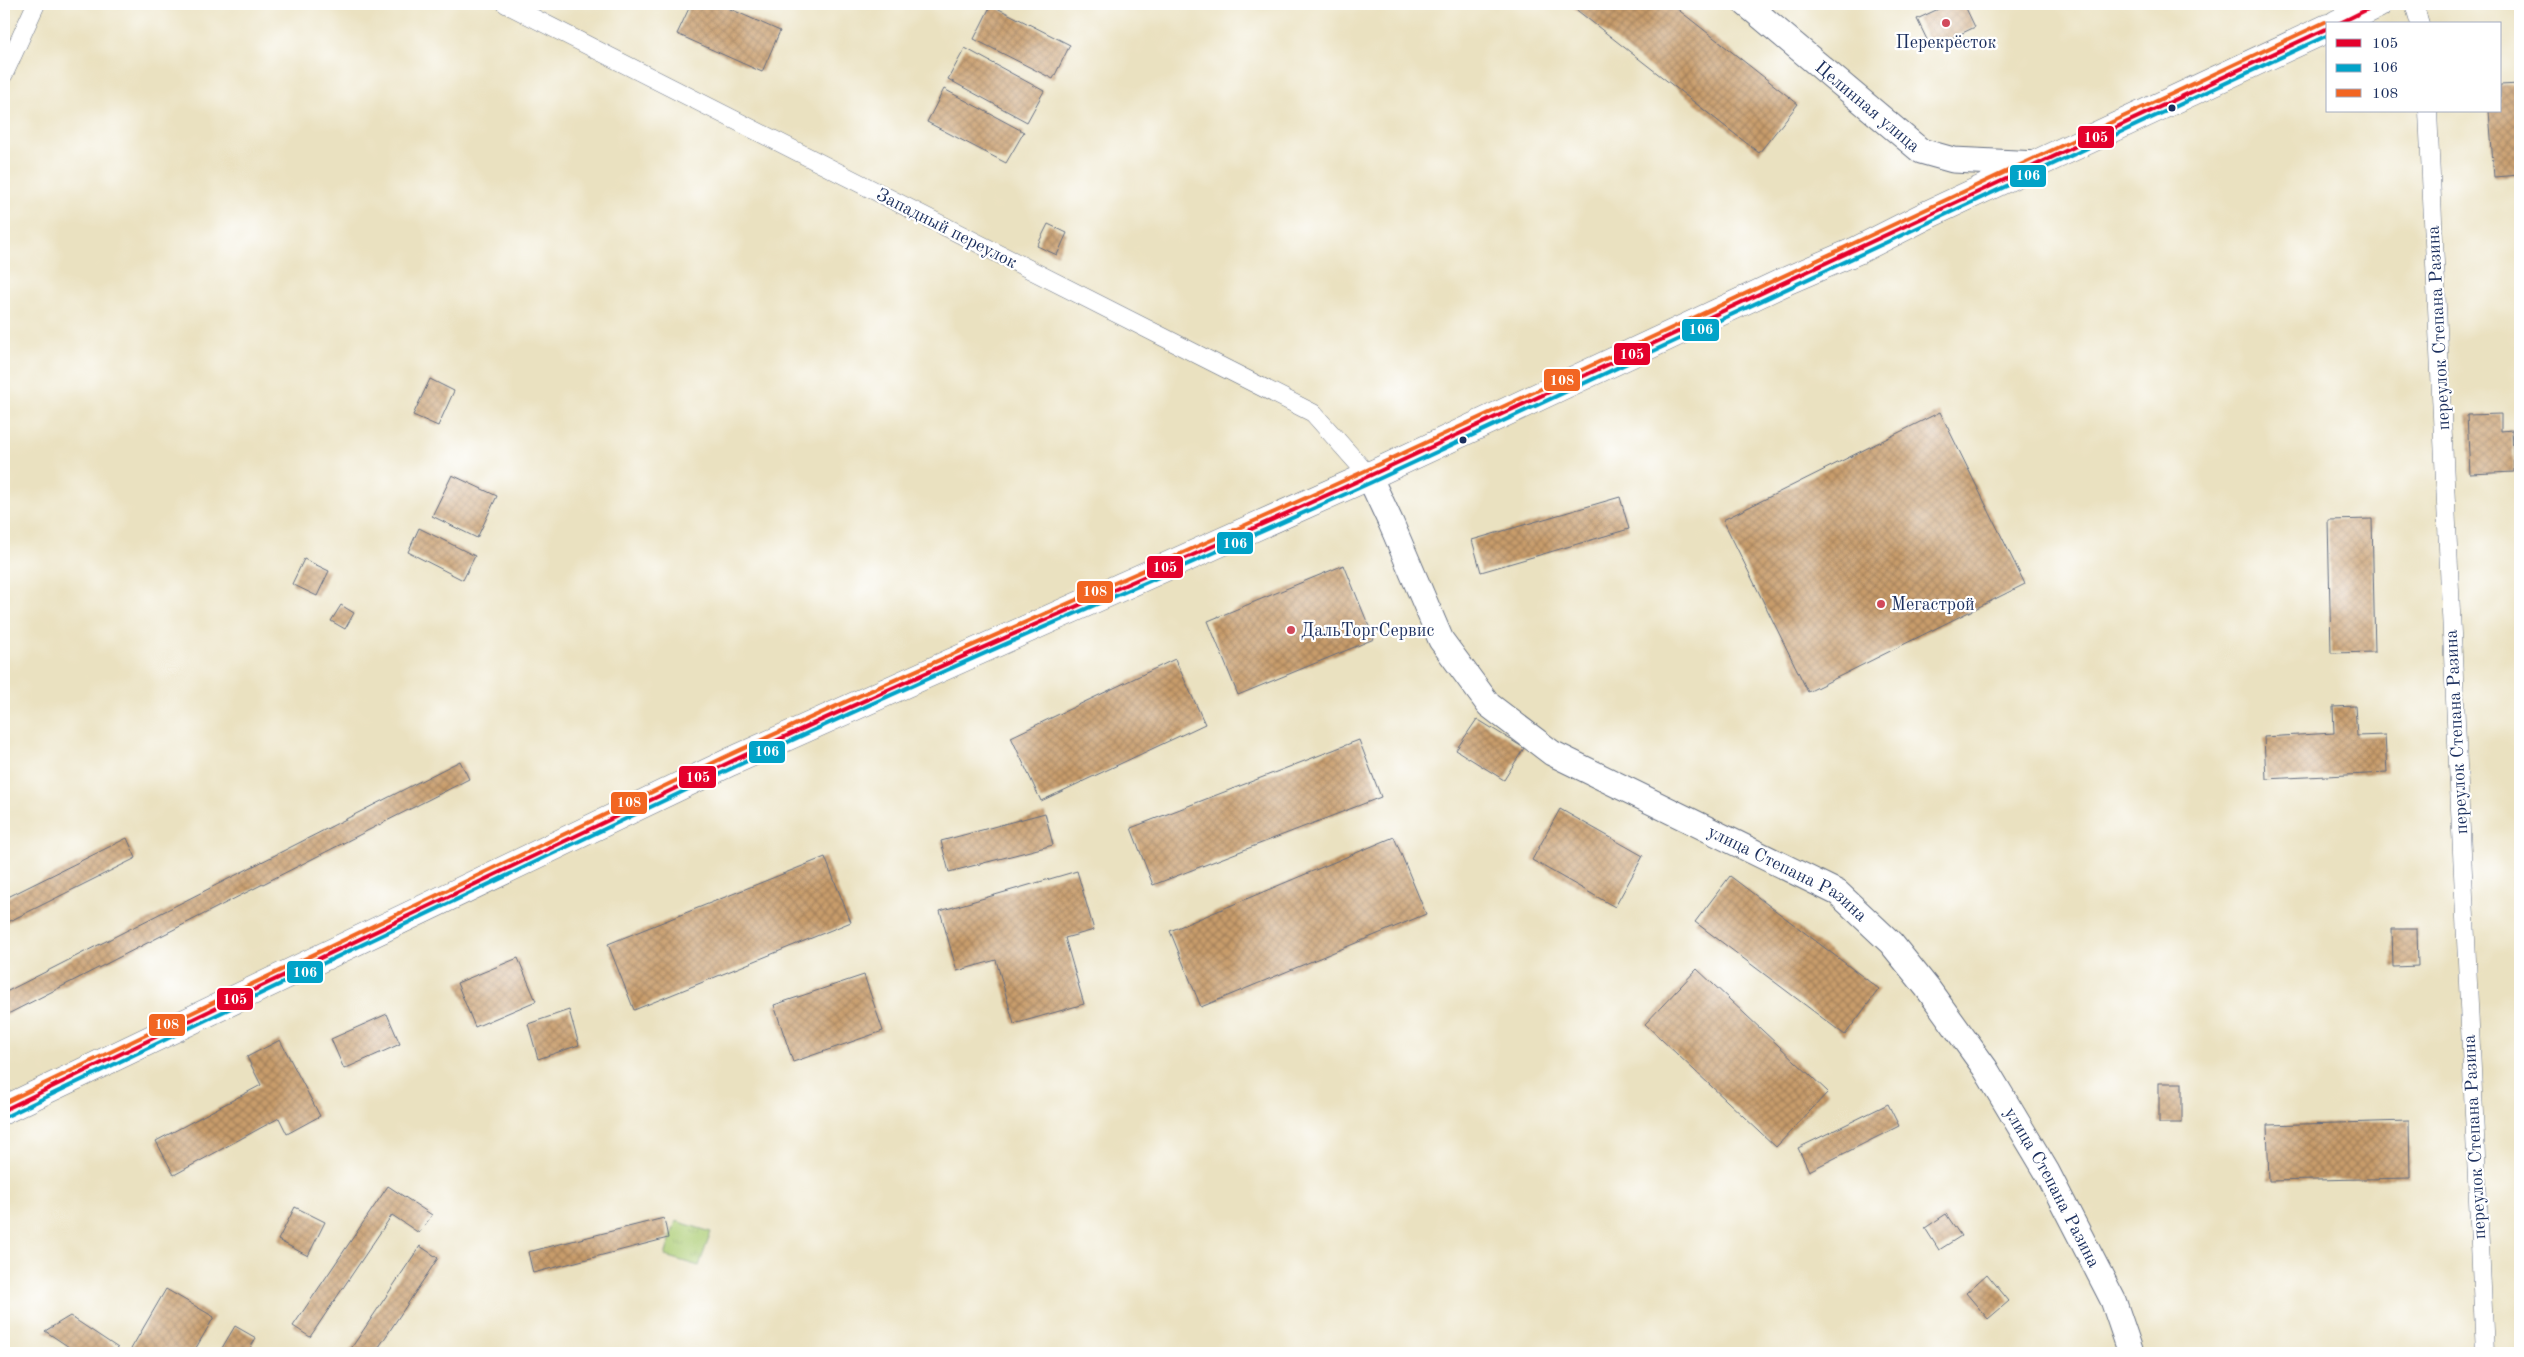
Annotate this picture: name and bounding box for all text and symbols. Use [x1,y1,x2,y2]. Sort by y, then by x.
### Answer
marker: Перекрёсток [1940,17,1952,29]
legend [2326,22,2502,112]
place label: Перекрёсток [1895,34,1997,52]
text: 105 [2372,37,2398,52]
street label: Целинная улица [1811,58,1923,156]
text: 106 [2372,61,2398,76]
text: 108 [2372,87,2398,102]
unlabelled marker [2167,103,2177,113]
line badge: 105 [2077,125,2115,149]
text: 105 [2084,131,2108,145]
line badge: 106 [2009,164,2047,188]
text: 106 [2016,169,2040,183]
street label: Западный переулок [873,186,1020,272]
street label: переулок Степана Разина [2425,225,2453,431]
line badge: 106 [1681,318,1720,342]
text: 106 [1689,323,1713,337]
line badge: 105 [1613,342,1651,366]
text: 105 [1620,348,1644,362]
line badge: 108 [1543,368,1581,392]
text: 108 [1550,374,1574,388]
unlabelled marker [1458,435,1468,445]
line badge: 106 [1216,531,1254,555]
text: 106 [1223,537,1247,551]
line badge: 105 [1146,555,1184,579]
text: 105 [1153,561,1177,575]
line badge: 108 [1076,580,1114,604]
text: 108 [1083,585,1107,599]
place label: Мегастрой [1891,596,1975,614]
marker: Мегастрой [1875,598,1887,610]
place label: ДальТоргСервис [1301,622,1434,640]
marker: ДальТоргСервис [1285,624,1297,636]
street label: переулок Степана Разина [2443,629,2471,835]
line badge: 106 [748,740,786,764]
text: 106 [755,745,779,759]
line badge: 105 [678,765,717,789]
text: 105 [686,771,710,785]
line badge: 108 [610,791,648,815]
text: 108 [617,796,641,810]
street label: улица Степана Разина [1705,823,1870,925]
line badge: 106 [286,960,324,984]
text: 106 [293,966,317,980]
line badge: 105 [216,987,254,1011]
text: 105 [223,993,247,1007]
line badge: 108 [148,1013,186,1037]
text: 108 [155,1018,179,1032]
street label: переулок Степана Разина [2461,1034,2489,1240]
street label: улица Степана Разина [2001,1104,2103,1271]

